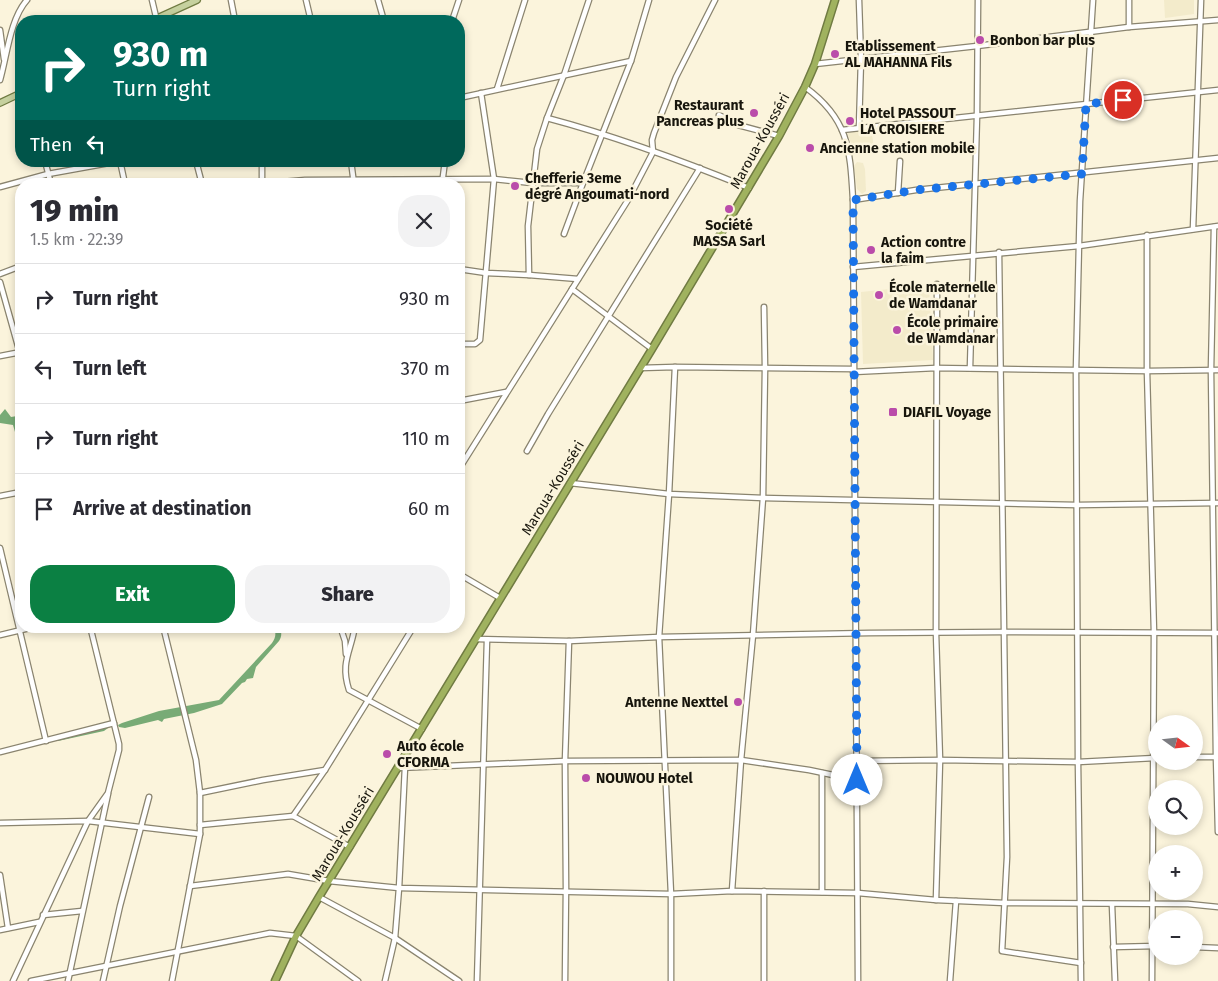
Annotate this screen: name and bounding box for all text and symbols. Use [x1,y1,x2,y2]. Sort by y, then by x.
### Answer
place label: Bonbon bar plus [990,32,1095,49]
text: 930 m [113,33,208,75]
marker: Bonbon bar plus [974,34,986,46]
icon: right [30,35,95,100]
place label: Etablissement AL MAHANNA Fils [844,38,952,71]
marker: Etablissement AL MAHANNA Fils [829,48,841,60]
text: Turn right [113,75,210,102]
pin [1102,79,1144,121]
icon: arrive [1109,86,1137,114]
street label: Maroua-Kousséri [727,90,793,192]
place label: Restaurant Pancreas plus [656,97,745,130]
place label: Hotel PASSOUT LA CROISIERE [860,105,956,138]
marker: Restaurant Pancreas plus [748,107,760,119]
marker: Hotel PASSOUT LA CROISIERE [844,115,856,127]
icon: left [82,130,110,158]
text: Then [30,133,72,156]
place label: Ancienne station mobile [819,140,975,157]
marker: Ancienne station mobile [804,142,816,154]
place label: Chefferie 3eme dégré Angoumati-nord [525,170,669,203]
marker: Chefferie 3eme dégré Angoumati-nord [509,180,521,192]
text: 19 min [30,193,119,229]
button: close [398,195,450,247]
marker: Société MASSA Sarl [723,203,735,215]
place label: Société MASSA Sarl [693,217,766,250]
text: 1.5 km · 22:39 [30,230,123,249]
place label: Action contre la faim [880,234,966,267]
marker: Action contre la faim [865,244,877,256]
place label: École maternelle de Wamdanar [889,278,996,312]
icon: right [30,285,58,313]
text: Turn right [73,287,158,310]
text: 930 m [399,287,450,310]
marker: École maternelle de Wamdanar [873,289,885,301]
place label: École primaire de Wamdanar [907,313,998,347]
marker: École primaire de Wamdanar [891,324,903,336]
icon: left [30,355,58,383]
text: Turn left [73,357,147,380]
text: 370 m [400,357,450,380]
place label: DIAFIL Voyage [903,404,991,421]
marker: DIAFIL Voyage [887,406,899,418]
icon: right [30,425,58,453]
text: Turn right [73,427,158,450]
text: 110 m [402,427,450,450]
street label: Maroua-Kousséri [518,438,588,538]
icon: arrive [30,495,58,523]
text: Arrive at destination [73,497,252,520]
text: 60 m [408,497,450,520]
button: Exit [30,565,235,623]
button: Share [245,565,450,623]
place label: Antenne Nexttel [624,694,729,711]
marker: Antenne Nexttel [732,696,744,708]
north arrow [1148,715,1202,770]
map controls [1148,715,1203,965]
place label: Auto école CFORMA [396,738,464,771]
marker: Auto école CFORMA [381,748,393,760]
position arrow [830,753,882,805]
place label: NOUWOU Hotel [596,770,693,787]
marker: NOUWOU Hotel [580,772,592,784]
button: search [1148,780,1203,835]
street label: Maroua-Kousséri [308,784,378,884]
button: + [1148,845,1203,900]
button: − [1148,910,1203,965]

